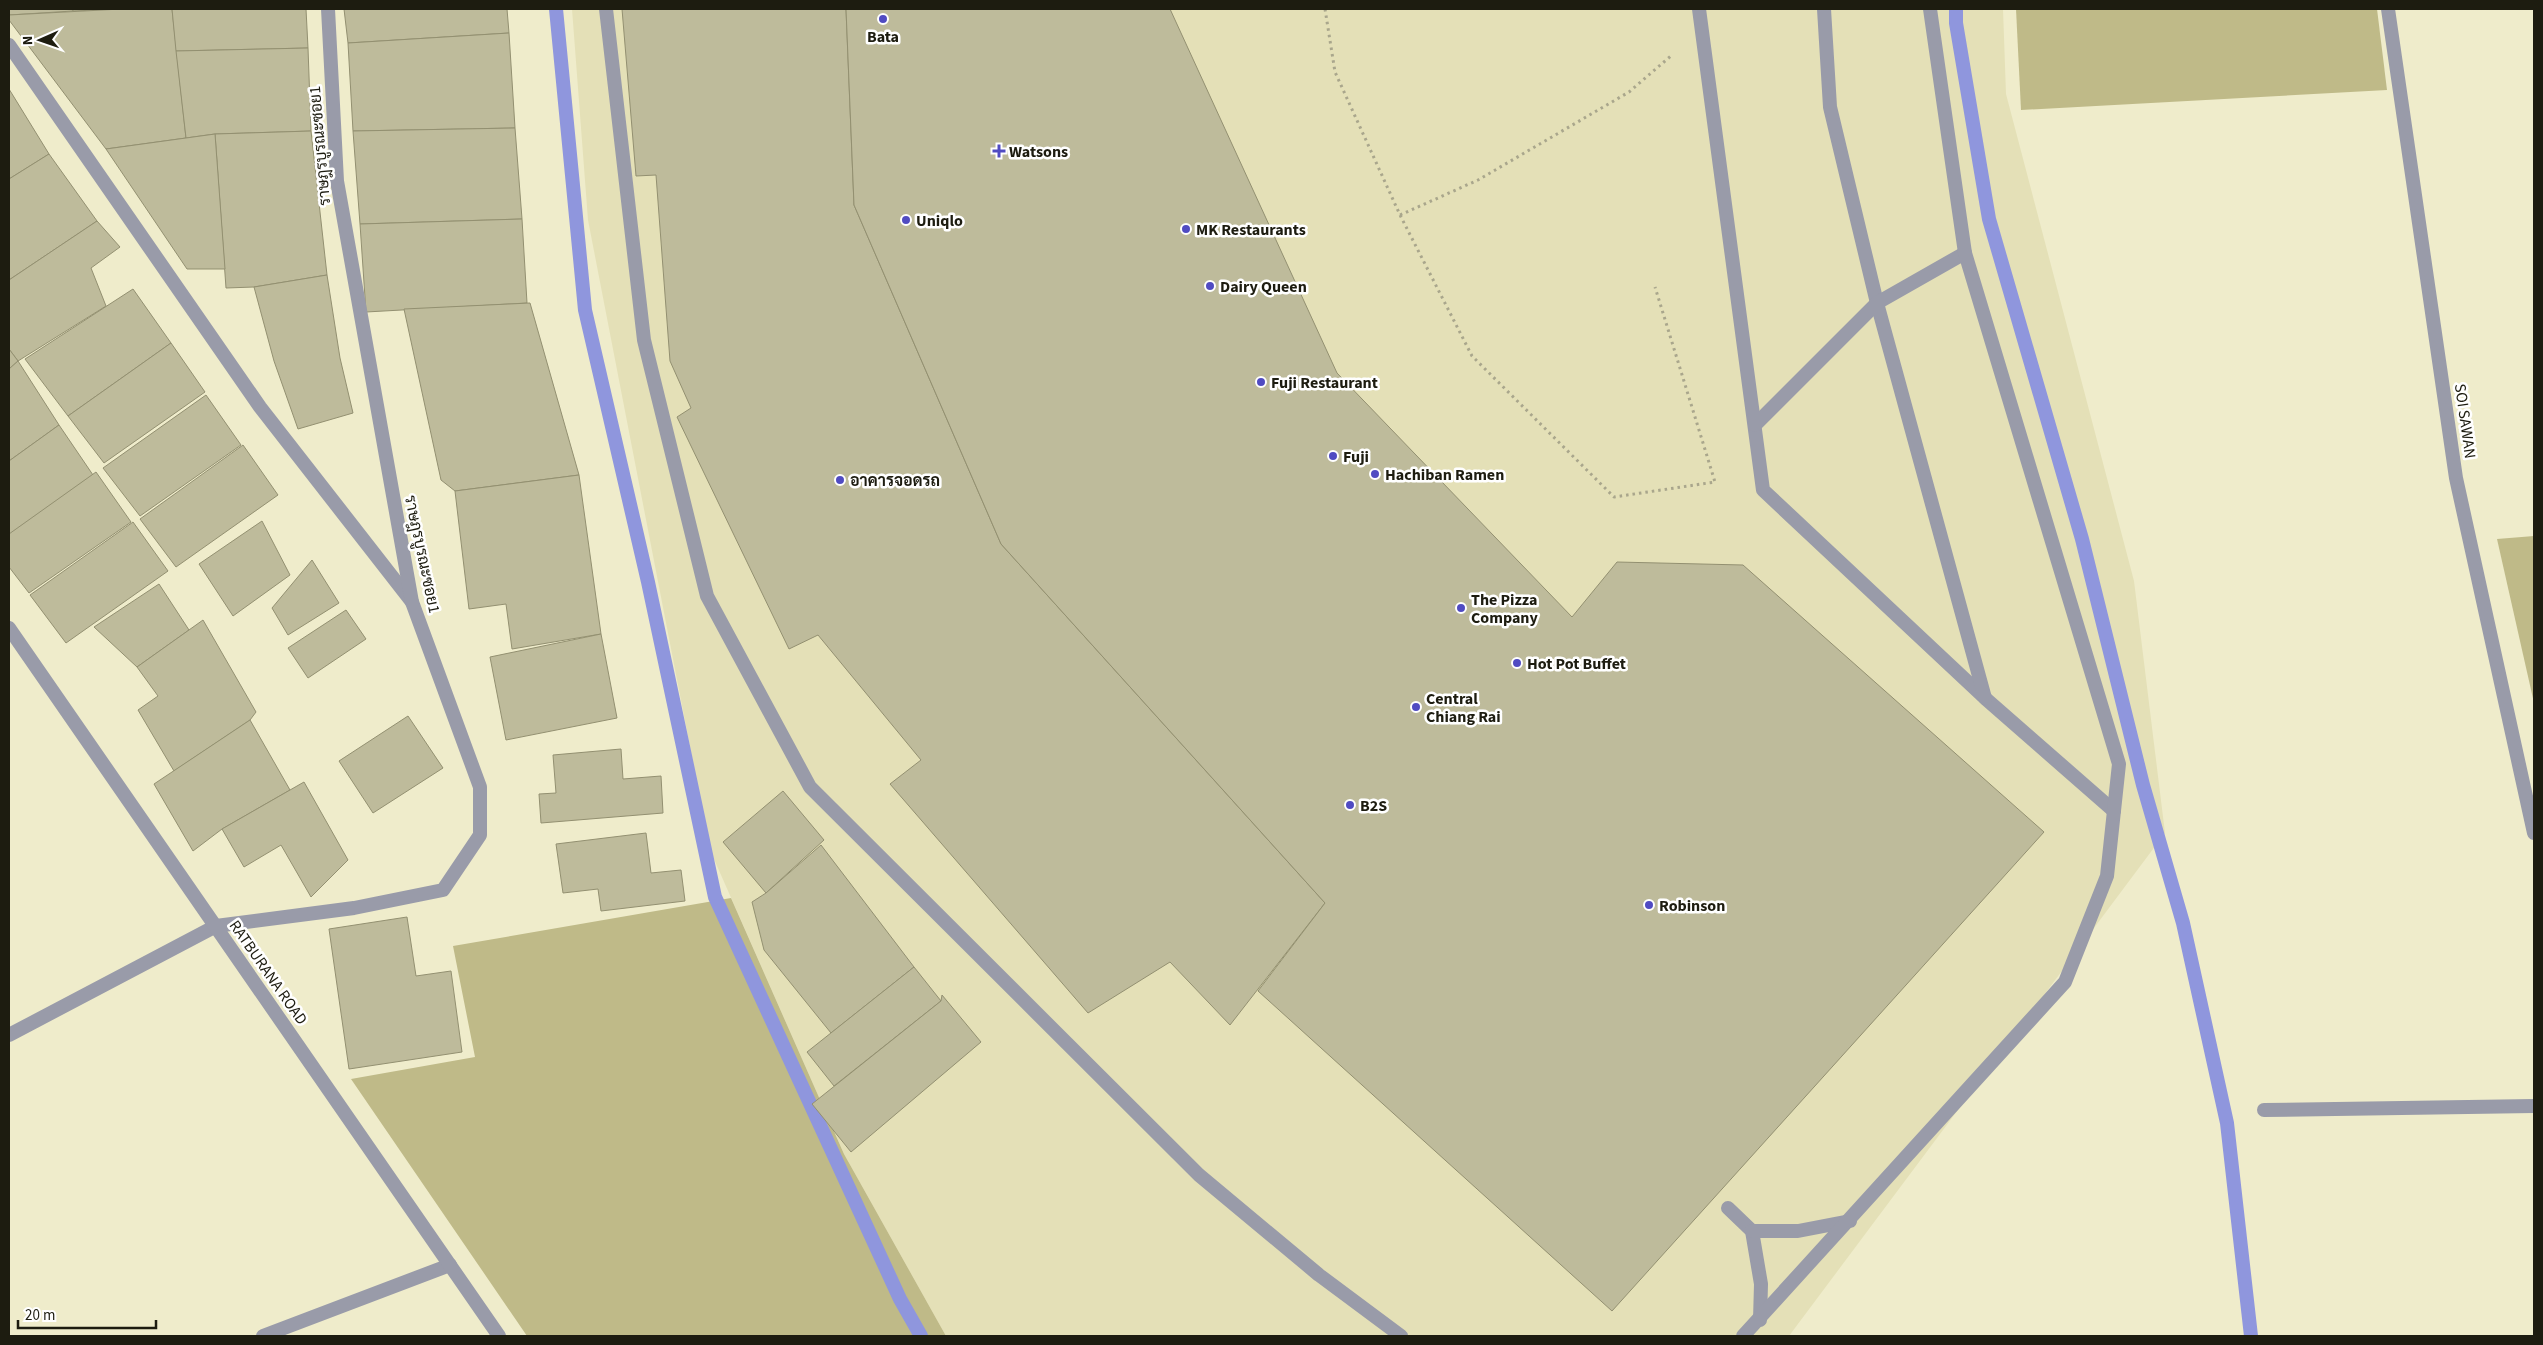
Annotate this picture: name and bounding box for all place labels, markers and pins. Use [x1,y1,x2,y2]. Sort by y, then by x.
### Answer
marker: Bata [877,13,889,25]
place label: Bata [867,26,899,48]
place label: Watsons [1009,141,1068,163]
marker: Watsons [993,145,1005,157]
place label: Uniqlo [916,210,963,232]
marker: Uniqlo [900,214,912,226]
place label: MK Restaurants [1196,219,1306,241]
marker: MK Restaurants [1180,223,1192,235]
place label: Dairy Queen [1220,276,1307,298]
marker: Dairy Queen [1204,280,1216,292]
place label: Fuji Restaurant [1271,372,1378,394]
marker: Fuji Restaurant [1255,376,1267,388]
place label: Fuji [1343,446,1369,468]
marker: Fuji [1327,450,1339,462]
place label: Hachiban Ramen [1385,464,1504,486]
marker: Hachiban Ramen [1369,468,1381,480]
place label: อาคารจอดรถ [850,470,940,492]
marker: อาคารจอดรถ [834,474,846,486]
place label: The Pizza Company [1471,589,1538,629]
marker: The Pizza Company [1455,602,1467,614]
place label: Hot Pot Buffet [1527,653,1626,675]
marker: Hot Pot Buffet [1511,657,1523,669]
place label: Central Chiang Rai [1426,688,1501,728]
marker: Central Chiang Rai [1410,701,1422,713]
place label: B2S [1360,795,1387,817]
marker: B2S [1344,799,1356,811]
place label: Robinson [1659,895,1725,917]
marker: Robinson [1643,899,1655,911]

